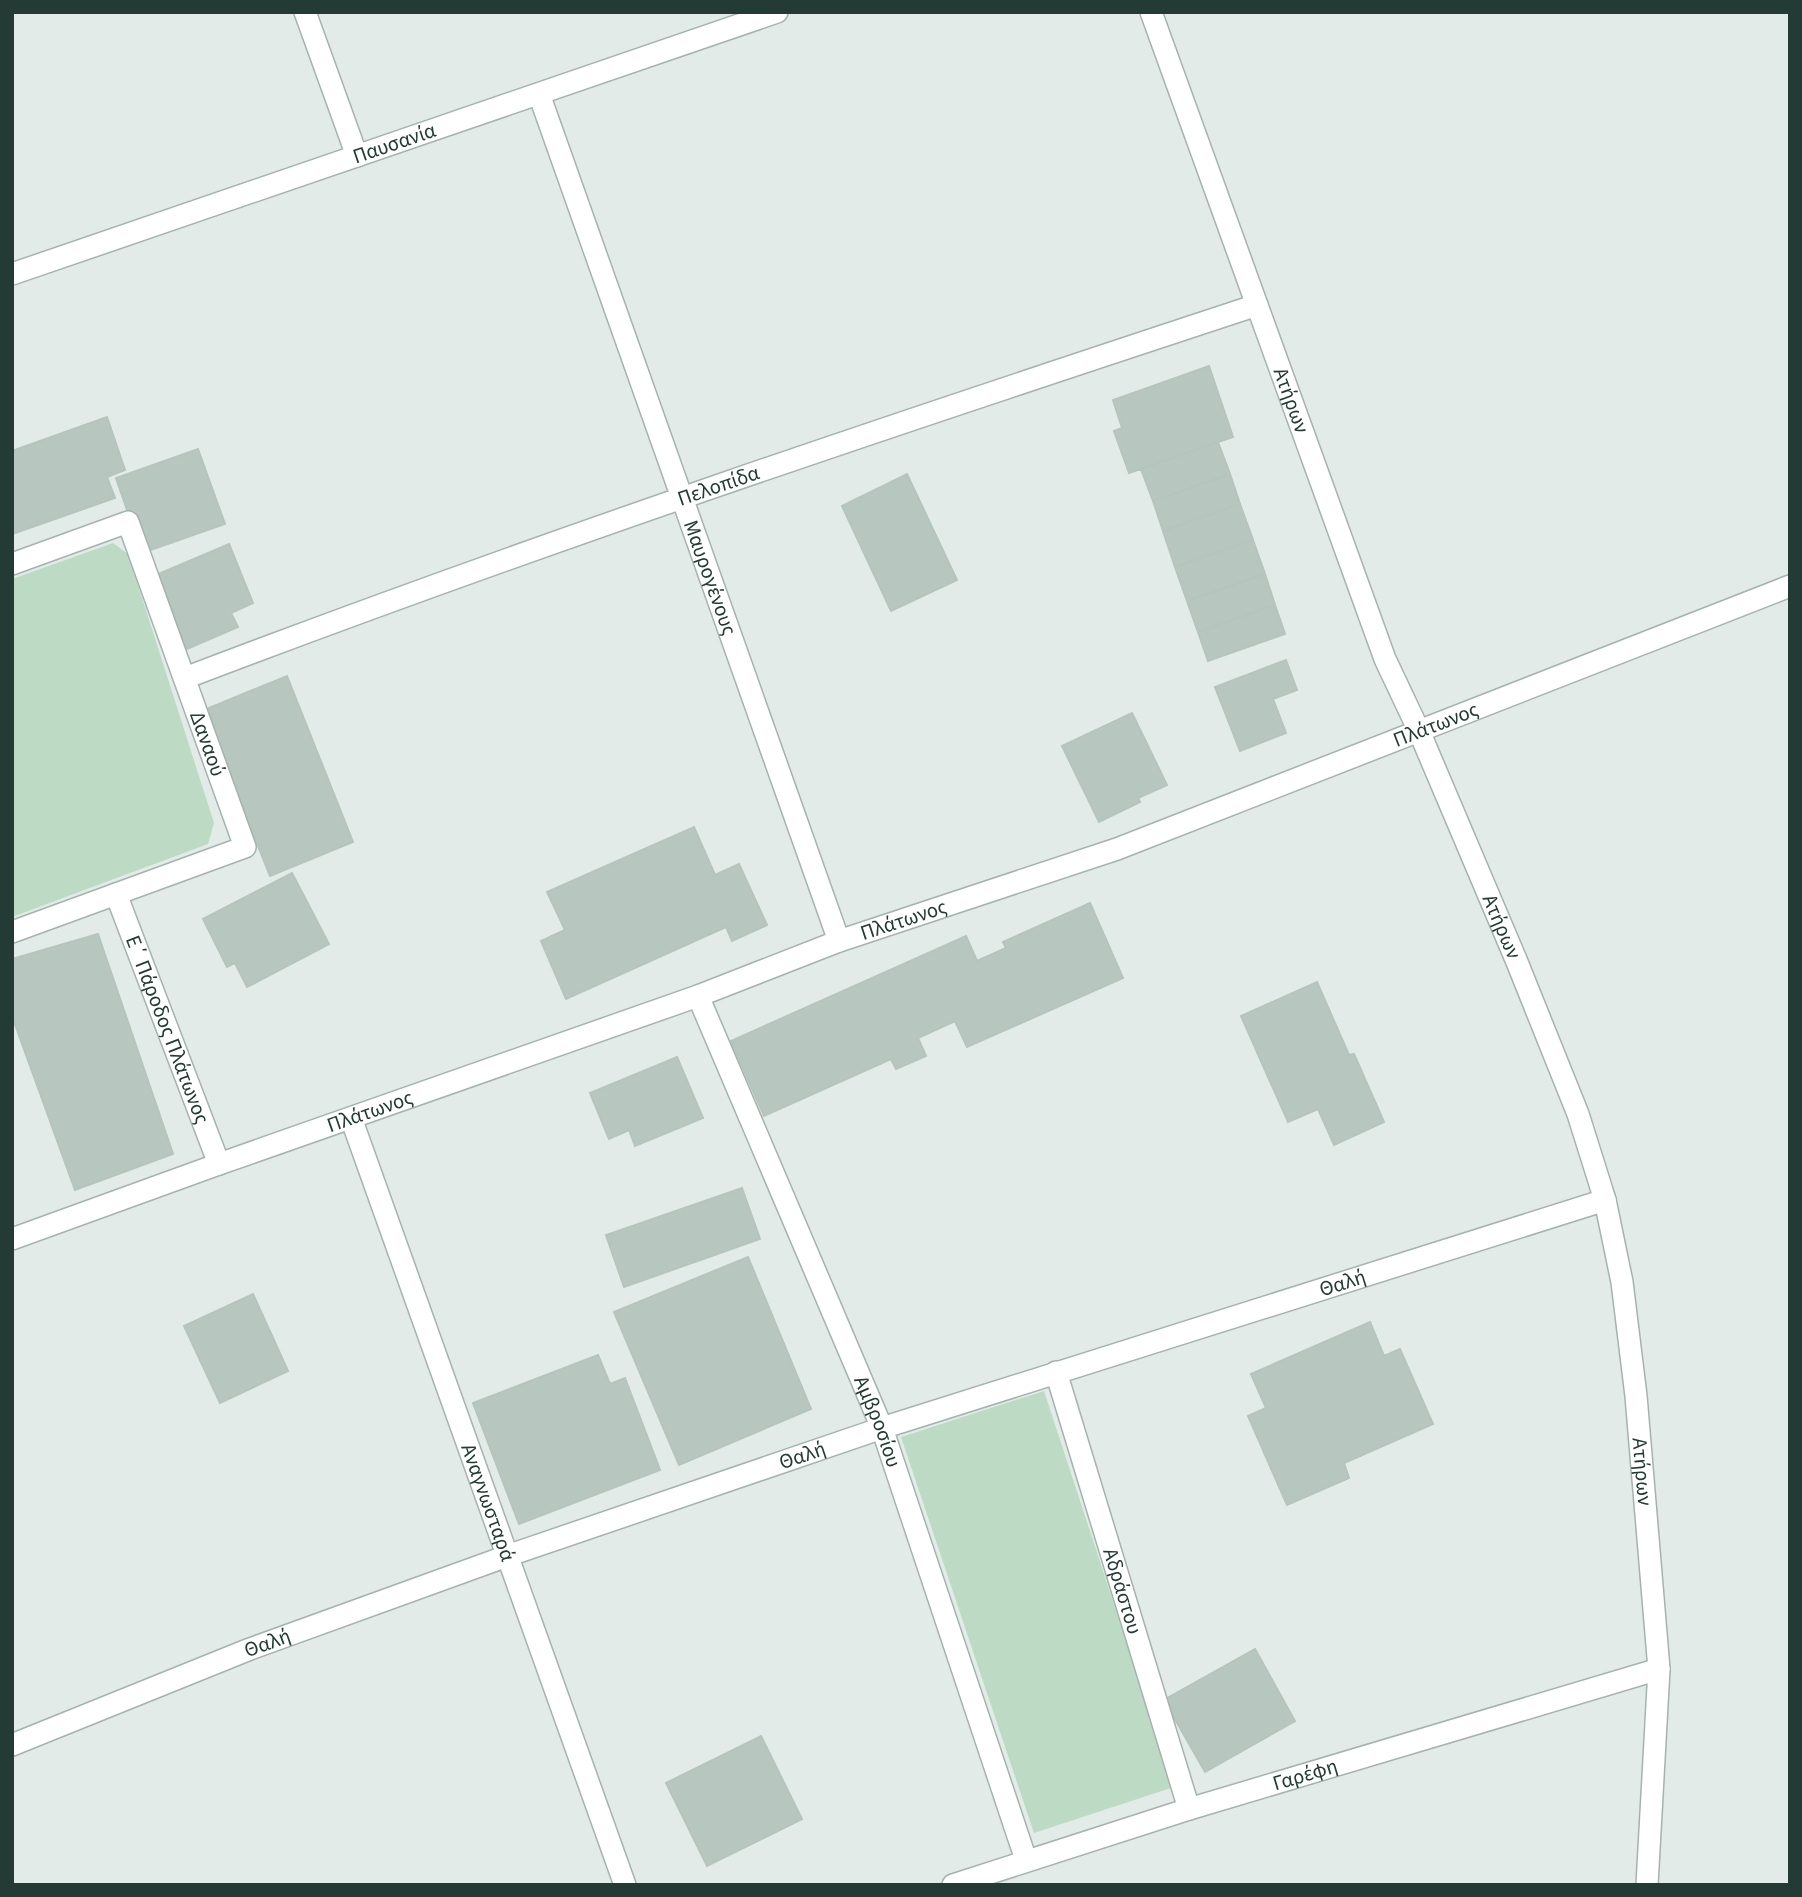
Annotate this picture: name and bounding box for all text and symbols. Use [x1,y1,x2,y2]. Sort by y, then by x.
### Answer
street label: Παυσανία [349,115,440,171]
street label: Ατήρων [1266,363,1317,437]
street label: Πελοπίδα [673,457,764,513]
street label: Μαυρογένους [676,516,745,639]
street label: Πλάτωνος [1389,694,1483,755]
street label: Δαναού [182,707,233,781]
street label: Ατήρων [1475,889,1529,964]
street label: Πλάτωνος [856,891,951,948]
street label: Ε΄ Πάροδος Πλάτωνος [118,931,217,1128]
street label: Πλάτωνος [323,1082,417,1140]
street label: Θαλή [1315,1261,1370,1304]
street label: Αμβροσίου [846,1371,909,1471]
street label: Θαλή [775,1433,830,1477]
street label: Ατήρων [1625,1437,1660,1507]
street label: Αναγνωσταρά [453,1439,523,1565]
street label: Αδράστου [1095,1544,1150,1638]
street label: Θαλή [240,1621,295,1665]
street label: Γαρέφη [1269,1751,1341,1798]

